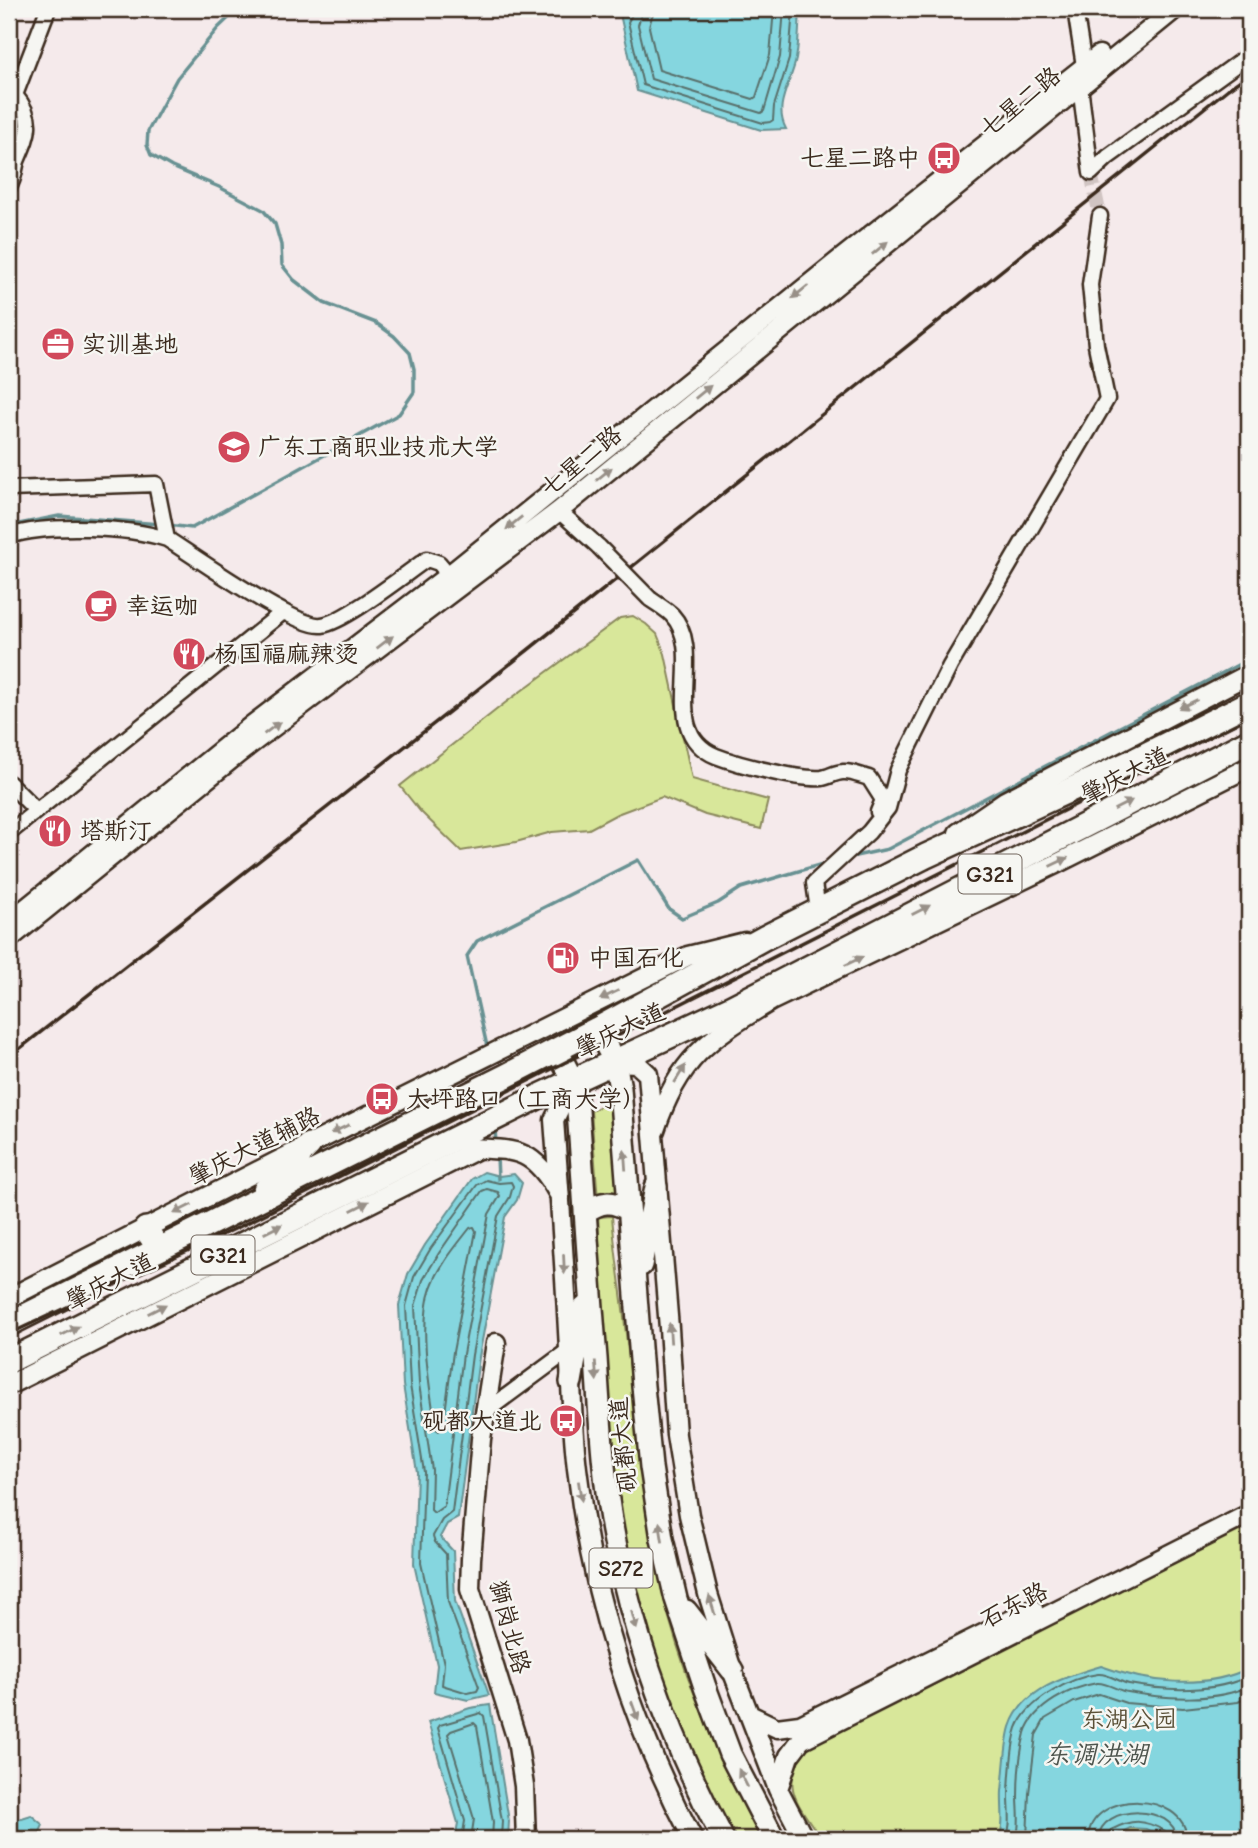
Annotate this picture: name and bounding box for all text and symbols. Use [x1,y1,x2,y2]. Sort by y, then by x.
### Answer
street label: 七星二路 [974,61,1066,143]
bus stop icon: 七星二路中 [925,139,963,177]
place label: 七星二路中 [800,144,920,172]
one-way arrow [870,241,888,256]
one-way arrow [792,284,810,299]
office icon: 实训基地 [39,325,77,363]
place label: 实训基地 [82,330,178,358]
one-way arrow [694,385,712,400]
street label: 七星二路 [535,420,627,502]
school or university icon: 广东工商职业技术大学 [215,428,253,466]
place label: 广东工商职业技术大学 [258,433,498,461]
one-way arrow [594,466,612,481]
one-way arrow [505,515,522,530]
cafe icon: 幸运咖 [82,587,120,625]
place label: 幸运咖 [126,592,198,620]
restaurant icon: 杨国福麻辣烫 [170,635,208,673]
one-way arrow [376,636,394,650]
place label: 杨国福麻辣烫 [214,640,358,668]
one-way arrow [1178,698,1198,710]
one-way arrow [263,721,282,735]
street label: 肇庆大道 [1076,741,1174,809]
one-way arrow [1113,800,1133,811]
restaurant icon: 塔斯汀 [36,812,74,850]
place label: 塔斯汀 [80,817,152,845]
road number: G321 [958,854,1021,894]
one-way arrow [1049,856,1069,868]
one-way arrow [911,904,931,915]
fuel station icon: 中国石化 [544,939,582,977]
place label: 中国石化 [588,944,684,972]
one-way arrow [844,955,864,967]
one-way arrow [599,990,619,1001]
street label: 肇庆大道 [571,997,669,1063]
one-way arrow [674,1065,687,1084]
bus stop icon: 大坪路口（工商大学） [363,1080,401,1118]
place label: 大坪路口（工商大学） [406,1085,646,1113]
street label: 肇庆大道辅路 [183,1101,325,1191]
one-way arrow [330,1124,350,1135]
one-way arrow [620,1149,631,1171]
one-way arrow [350,1201,370,1212]
one-way arrow [173,1204,193,1215]
one-way arrow [263,1224,283,1235]
road number: G321 [192,1236,255,1274]
street label: 肇庆大道 [61,1247,159,1315]
one-way arrow [559,1253,570,1275]
one-way arrow [147,1304,167,1315]
one-way arrow [664,1321,675,1343]
one-way arrow [60,1325,80,1336]
one-way arrow [591,1360,602,1382]
street label: 砚都大道 [604,1396,642,1494]
bus stop icon: 砚都大道北 [547,1402,585,1440]
place label: 砚都大道北 [422,1407,542,1435]
one-way arrow [575,1480,586,1502]
one-way arrow [655,1521,666,1543]
road number: S272 [590,1548,652,1588]
street label: 石东路 [976,1576,1052,1634]
street label: 獅岗北路 [484,1577,536,1677]
one-way arrow [706,1594,716,1615]
one-way arrow [629,1609,640,1631]
one-way arrow [630,1700,641,1721]
park label: 东湖公园 [1081,1705,1177,1733]
water label: 东调洪湖 [1044,1740,1151,1770]
one-way arrow [737,1768,748,1788]

